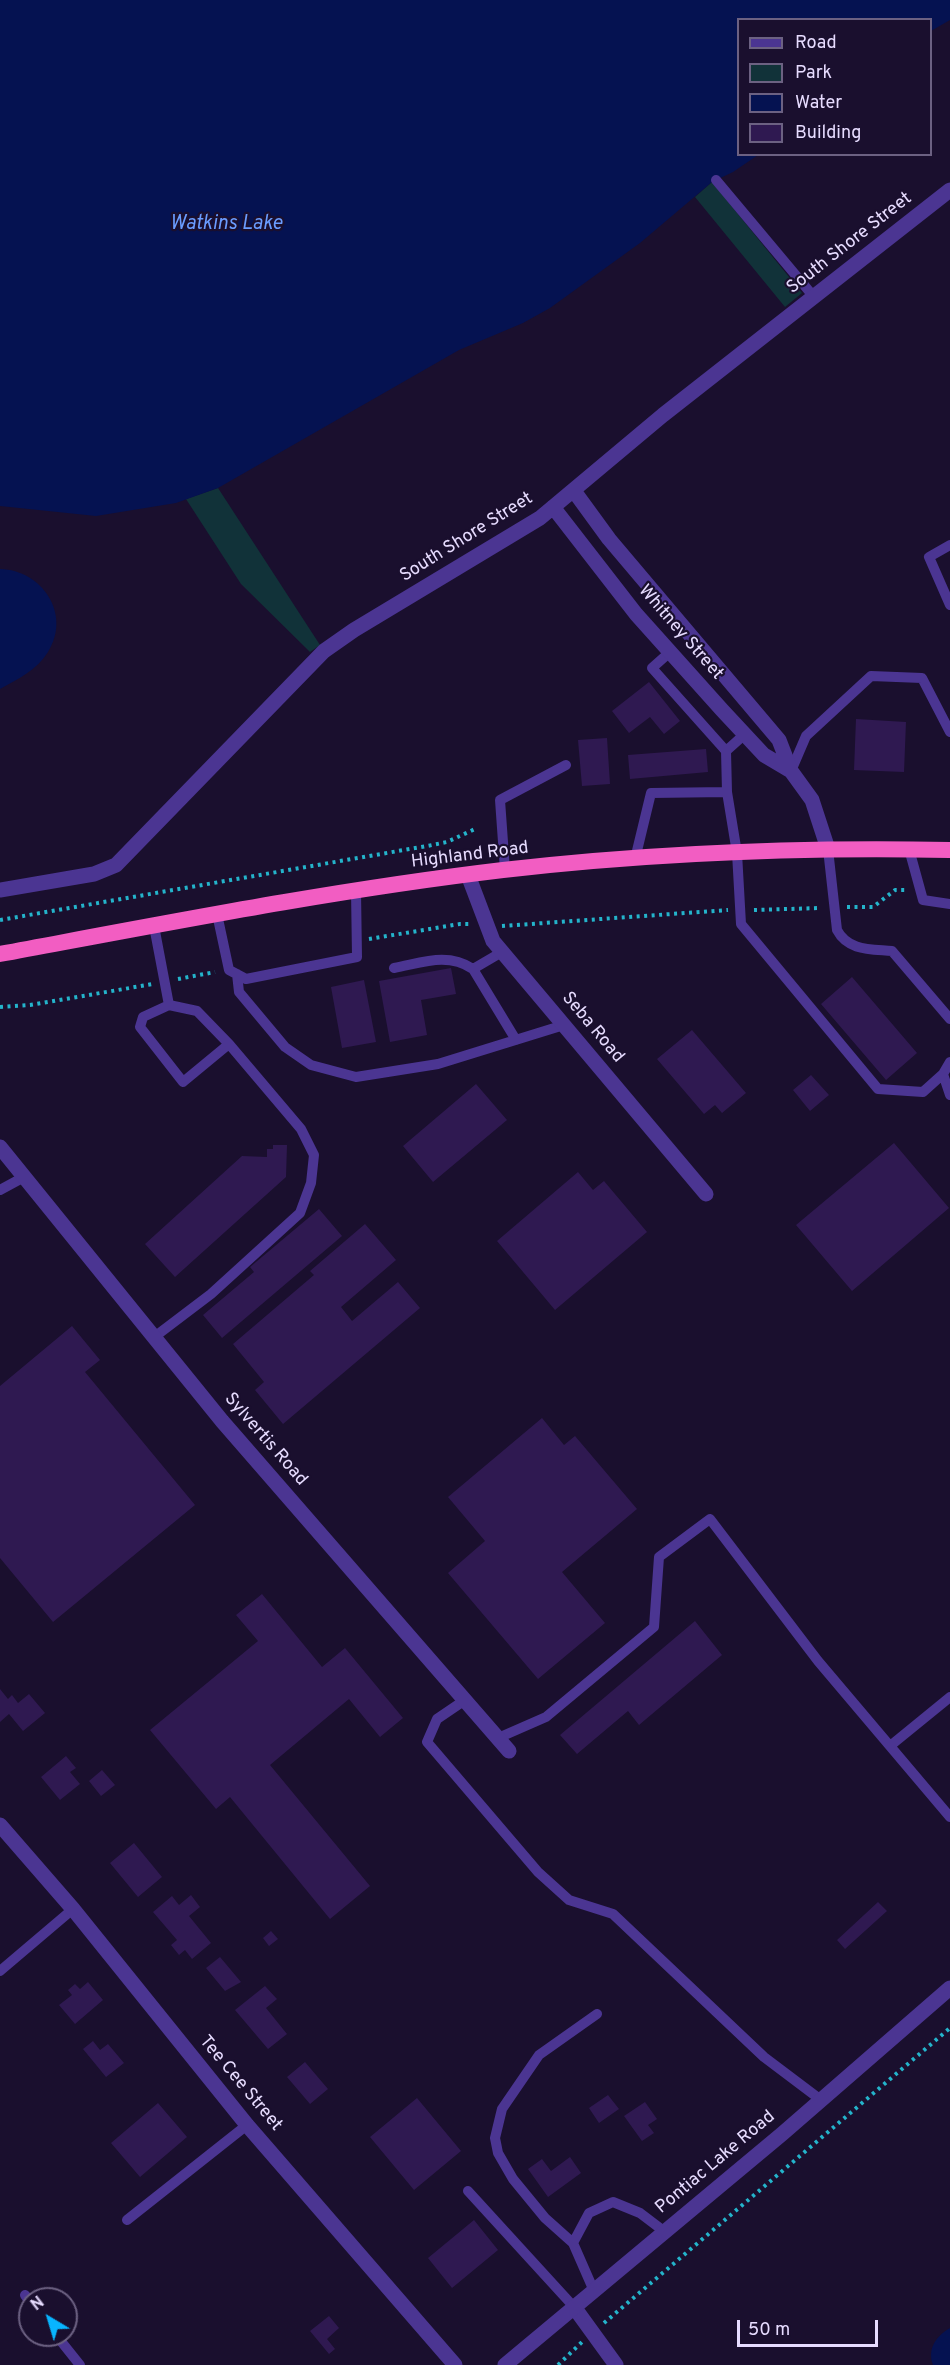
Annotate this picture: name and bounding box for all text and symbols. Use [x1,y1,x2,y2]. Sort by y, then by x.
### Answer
legend [737,18,932,156]
text: Road [795,32,837,55]
text: Park [795,62,832,85]
text: Water [795,92,842,115]
text: Building [795,122,861,145]
street label: South Shore Street [783,189,917,299]
water label: Watkins Lake [170,213,282,237]
street label: South Shore Street [397,488,537,588]
street label: Whitney Street [633,581,727,685]
street label: Highland Road [410,838,530,874]
street label: Seba Road [556,988,628,1068]
street label: Sylvertis Road [219,1389,311,1491]
street label: Tee Cee Street [194,2032,286,2136]
street label: Pontiac Lake Road [652,2107,780,2219]
north arrow [18,2287,78,2347]
text: N [27,2293,49,2316]
scale bar [740,2308,881,2346]
text: 50 m [748,2319,790,2342]

